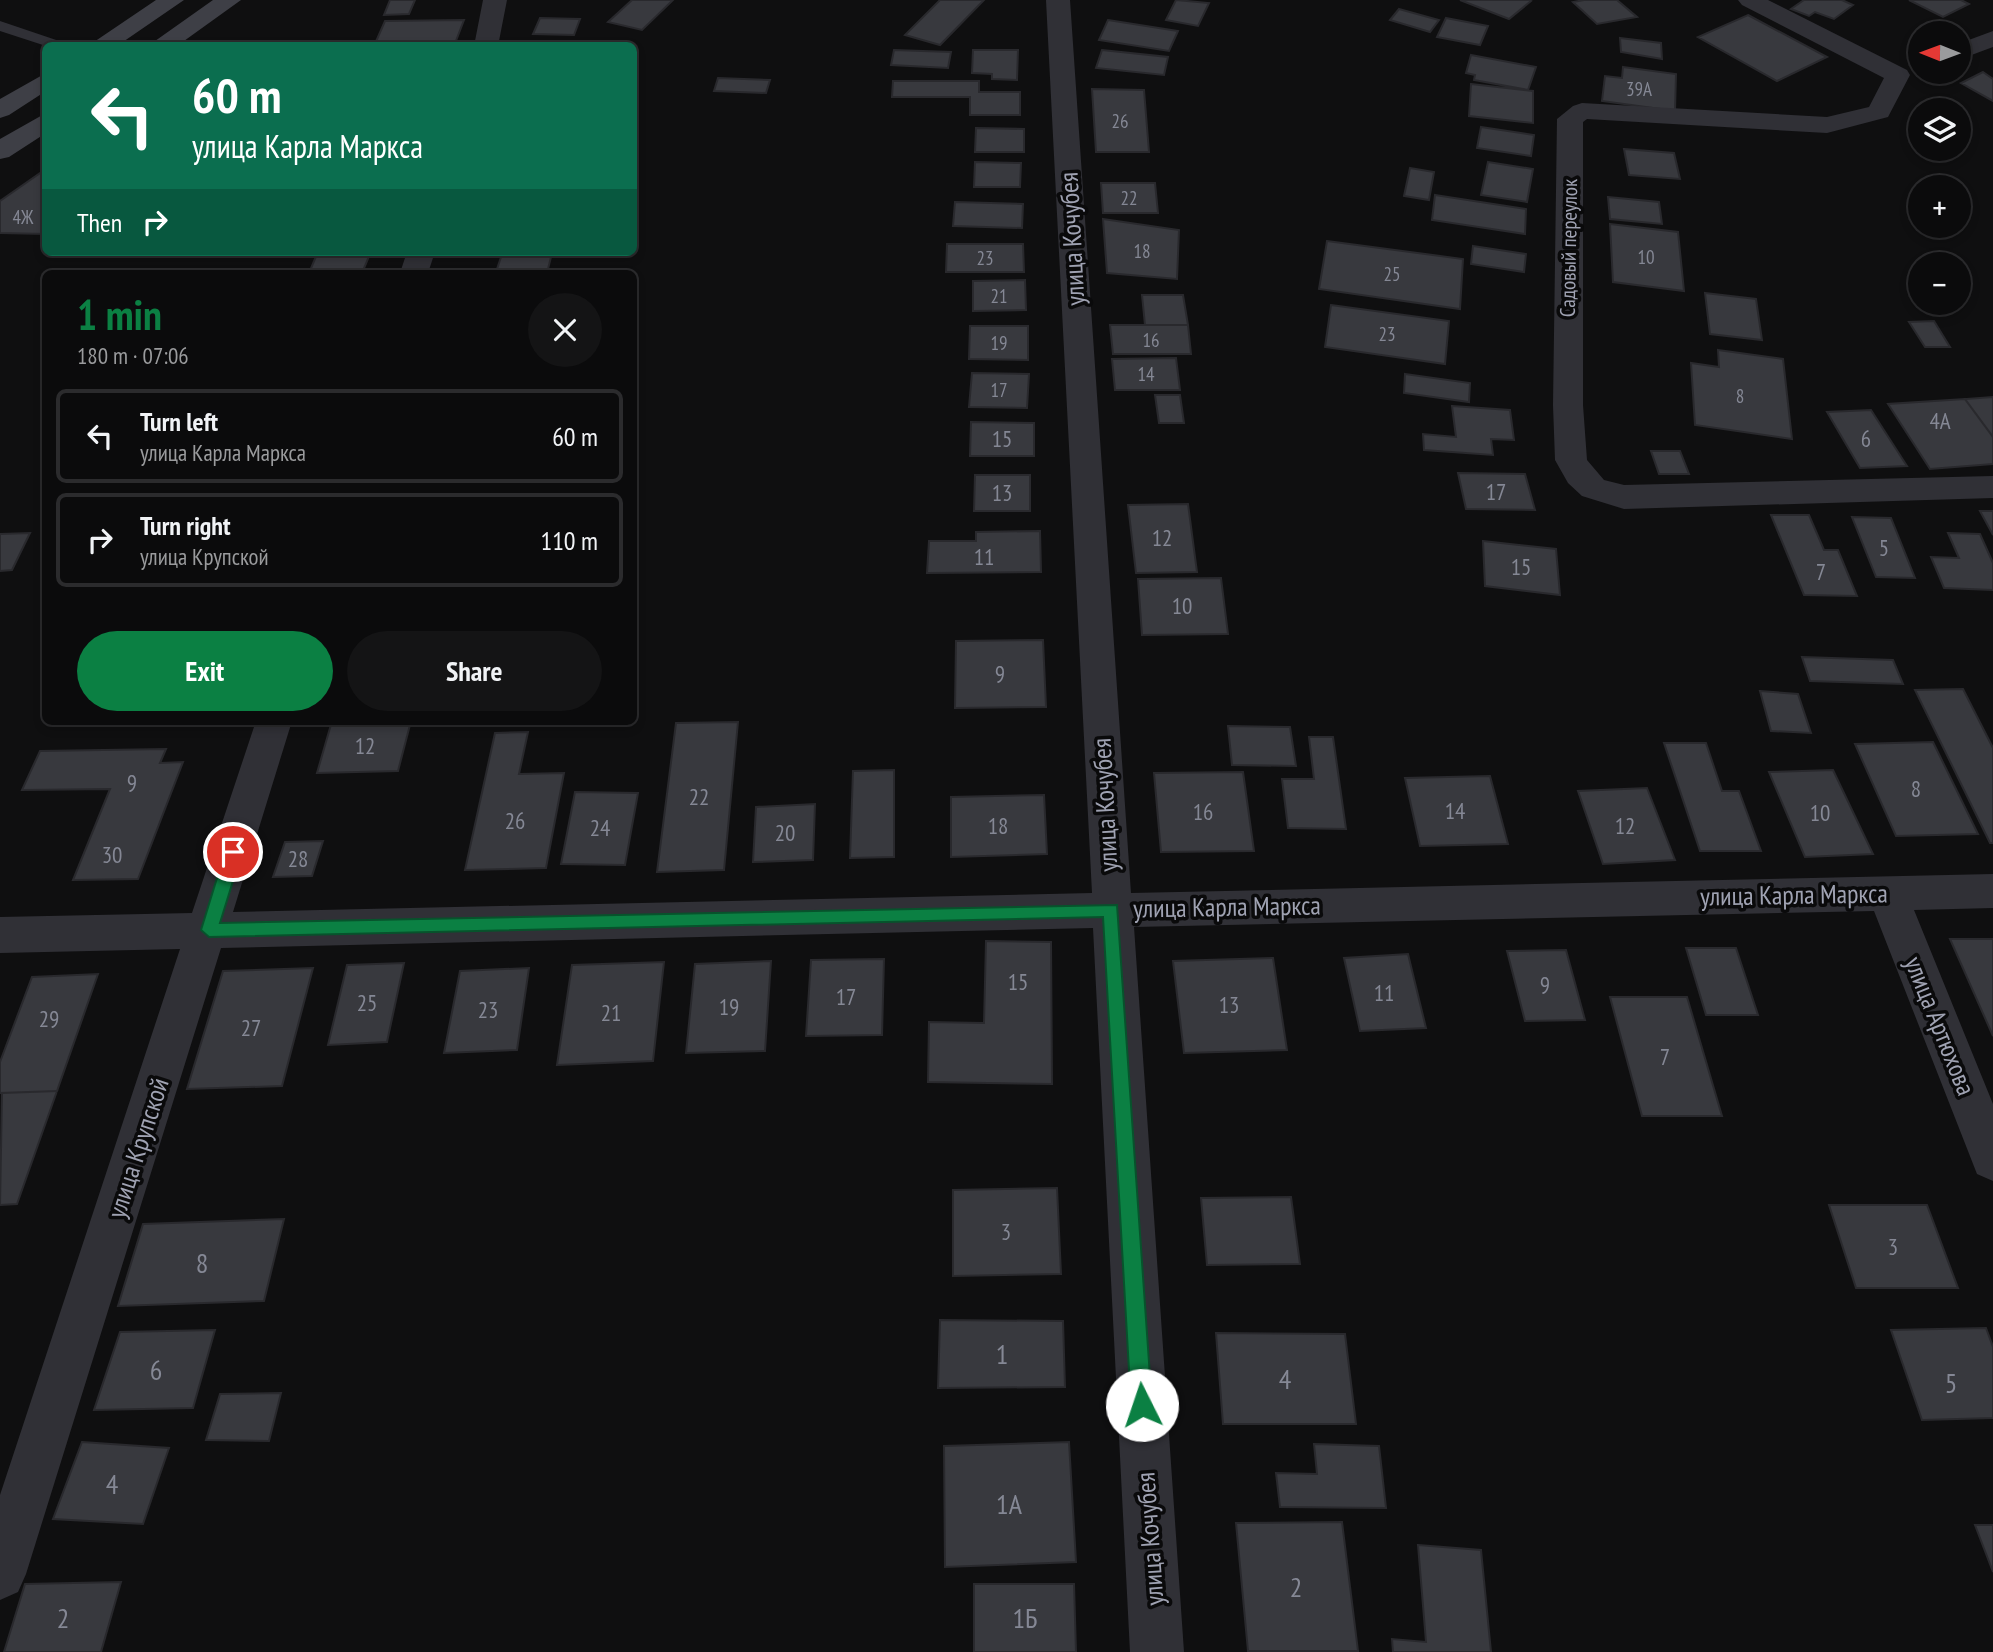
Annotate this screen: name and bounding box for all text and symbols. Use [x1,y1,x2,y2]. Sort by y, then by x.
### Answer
north arrow [1908,21,1970,84]
map controls [1908,21,1971,315]
text: 60 m [192,63,281,127]
icon: left [77,70,168,161]
house number: 39А [1626,77,1652,101]
button: layers [1908,98,1971,161]
house number: 26 [1111,109,1129,133]
text: улица Карла Маркса [192,125,423,167]
street label: улица Кочубея [1052,171,1091,307]
button: + [1908,175,1971,238]
street label: Садовый переулок [1554,179,1583,317]
house number: 22 [1120,186,1138,210]
icon: right [136,203,174,241]
house number: 4Ж [13,205,34,229]
text: Then [77,206,122,239]
house number: 18 [1133,239,1151,263]
house number: 10 [1637,245,1655,269]
house number: 23 [976,246,994,270]
button: − [1908,252,1971,315]
house number: 25 [1383,262,1401,286]
house number: 21 [990,284,1008,308]
text: 1 min [77,287,162,342]
button: close [528,293,602,367]
house number: 23 [1378,322,1396,346]
house number: 16 [1142,328,1160,352]
house number: 19 [990,331,1008,355]
text: 180 m · 07:06 [77,341,189,370]
house number: 14 [1137,362,1155,386]
house number: 17 [990,378,1008,402]
house number: 8 [1736,384,1744,408]
text: Turn left [140,405,218,438]
house number: 4А [1929,406,1951,435]
icon: left [81,417,119,455]
text: 60 m [552,420,598,453]
house number: 15 [992,424,1012,453]
house number: 6 [1861,424,1871,453]
text: улица Карла Маркса [140,438,306,467]
house number: 17 [1486,477,1506,506]
house number: 13 [992,478,1012,507]
text: Turn right [140,509,231,542]
icon: right [81,521,119,559]
house number: 12 [1152,523,1172,552]
text: 110 m [540,524,598,557]
house number: 5 [1879,533,1889,562]
text: улица Крупской [140,542,269,571]
house number: 11 [974,542,994,571]
house number: 15 [1511,552,1531,581]
house number: 7 [1816,557,1826,586]
house number: 10 [1172,591,1192,620]
button: Exit [77,631,333,711]
button: Share [347,631,602,711]
house number: 9 [995,659,1005,688]
house number: 12 [355,731,375,760]
street label: улица Кочубея [1085,737,1124,873]
house number: 9 [127,768,137,797]
house number: 8 [1911,774,1921,803]
house number: 22 [689,782,709,811]
house number: 14 [1445,796,1465,825]
house number: 16 [1193,797,1213,826]
house number: 10 [1810,798,1830,827]
house number: 26 [505,806,525,835]
house number: 18 [988,811,1008,840]
house number: 12 [1615,811,1635,840]
house number: 24 [590,813,610,842]
house number: 20 [775,818,795,847]
pin [203,822,263,882]
icon: arrive [214,833,252,871]
house number: 30 [102,840,122,869]
house number: 28 [288,844,308,873]
street label: улица Карла Маркса [1700,876,1888,913]
street label: улица Карла Маркса [1133,888,1321,925]
street label: улица Артюхова [1898,952,1983,1100]
house number: 15 [1008,967,1028,996]
house number: 9 [1540,970,1550,999]
house number: 11 [1374,978,1394,1007]
house number: 17 [836,982,856,1011]
house number: 25 [357,988,377,1017]
house number: 13 [1219,990,1239,1019]
house number: 19 [719,992,739,1021]
house number: 23 [478,995,498,1024]
house number: 21 [601,998,621,1027]
house number: 29 [39,1004,59,1033]
house number: 27 [241,1013,261,1042]
house number: 7 [1660,1042,1670,1071]
street label: улица Крупской [99,1074,176,1222]
house number: 3 [1001,1217,1011,1246]
house number: 3 [1888,1232,1898,1261]
house number: 8 [196,1244,208,1281]
house number: 1 [996,1335,1008,1372]
house number: 6 [150,1351,162,1388]
house number: 4 [1279,1360,1292,1397]
house number: 5 [1945,1364,1957,1401]
position arrow [1105,1368,1179,1442]
house number: 4 [106,1465,119,1502]
street label: улица Кочубея [1128,1471,1171,1607]
house number: 1А [996,1485,1023,1522]
house number: 2 [1290,1568,1302,1605]
house number: 2 [57,1599,69,1636]
house number: 1Б [1012,1599,1038,1636]

